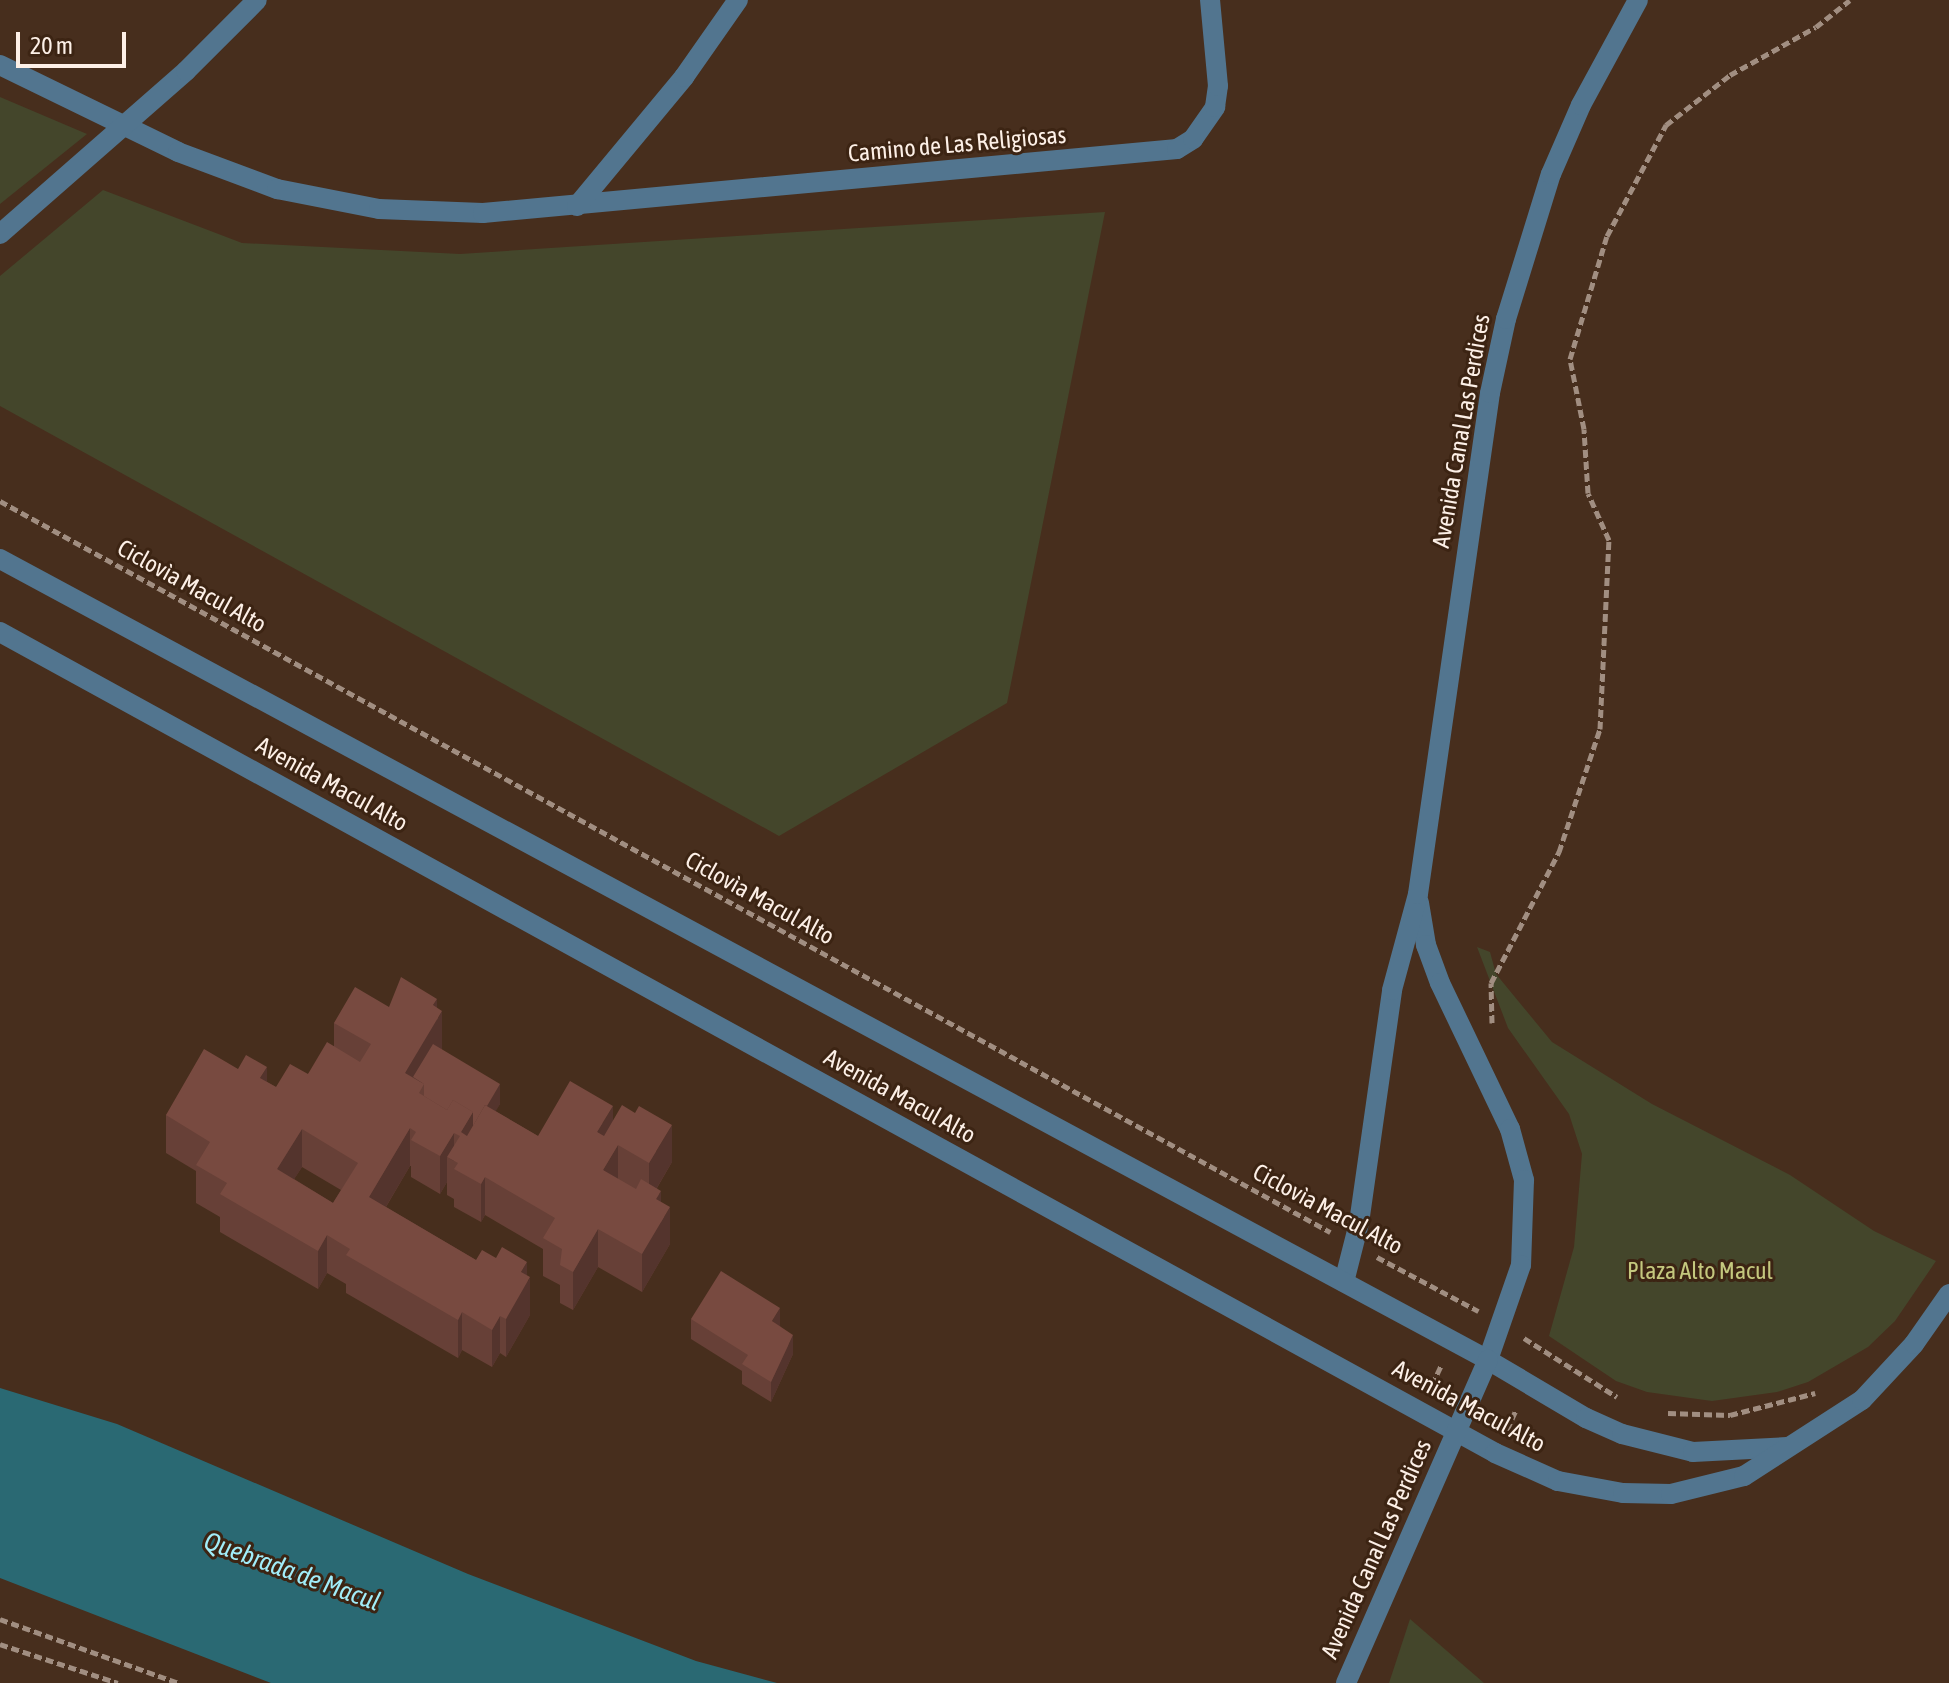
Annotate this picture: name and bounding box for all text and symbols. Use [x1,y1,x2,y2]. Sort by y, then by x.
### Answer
scale bar [20,16,130,66]
text: 20 m [30,32,73,59]
street label: Camino de Las Religiosas [847,120,1067,168]
street label: Avenida Canal Las Perdices [1426,312,1496,550]
street label: Ciclovìa Macul Alto [113,533,271,639]
street label: Avenida Macul Alto [251,731,413,837]
street label: Ciclovìa Macul Alto [681,845,839,951]
street label: Avenida Macul Alto [819,1043,981,1149]
street label: Ciclovìa Macul Alto [1248,1157,1408,1261]
park label: Plaza Alto Macul [1627,1257,1773,1285]
street label: Avenida Macul Alto [1388,1354,1550,1458]
street label: Avenida Canal Las Perdices [1315,1435,1437,1663]
water label: Quebrada de Macul [200,1526,384,1618]

